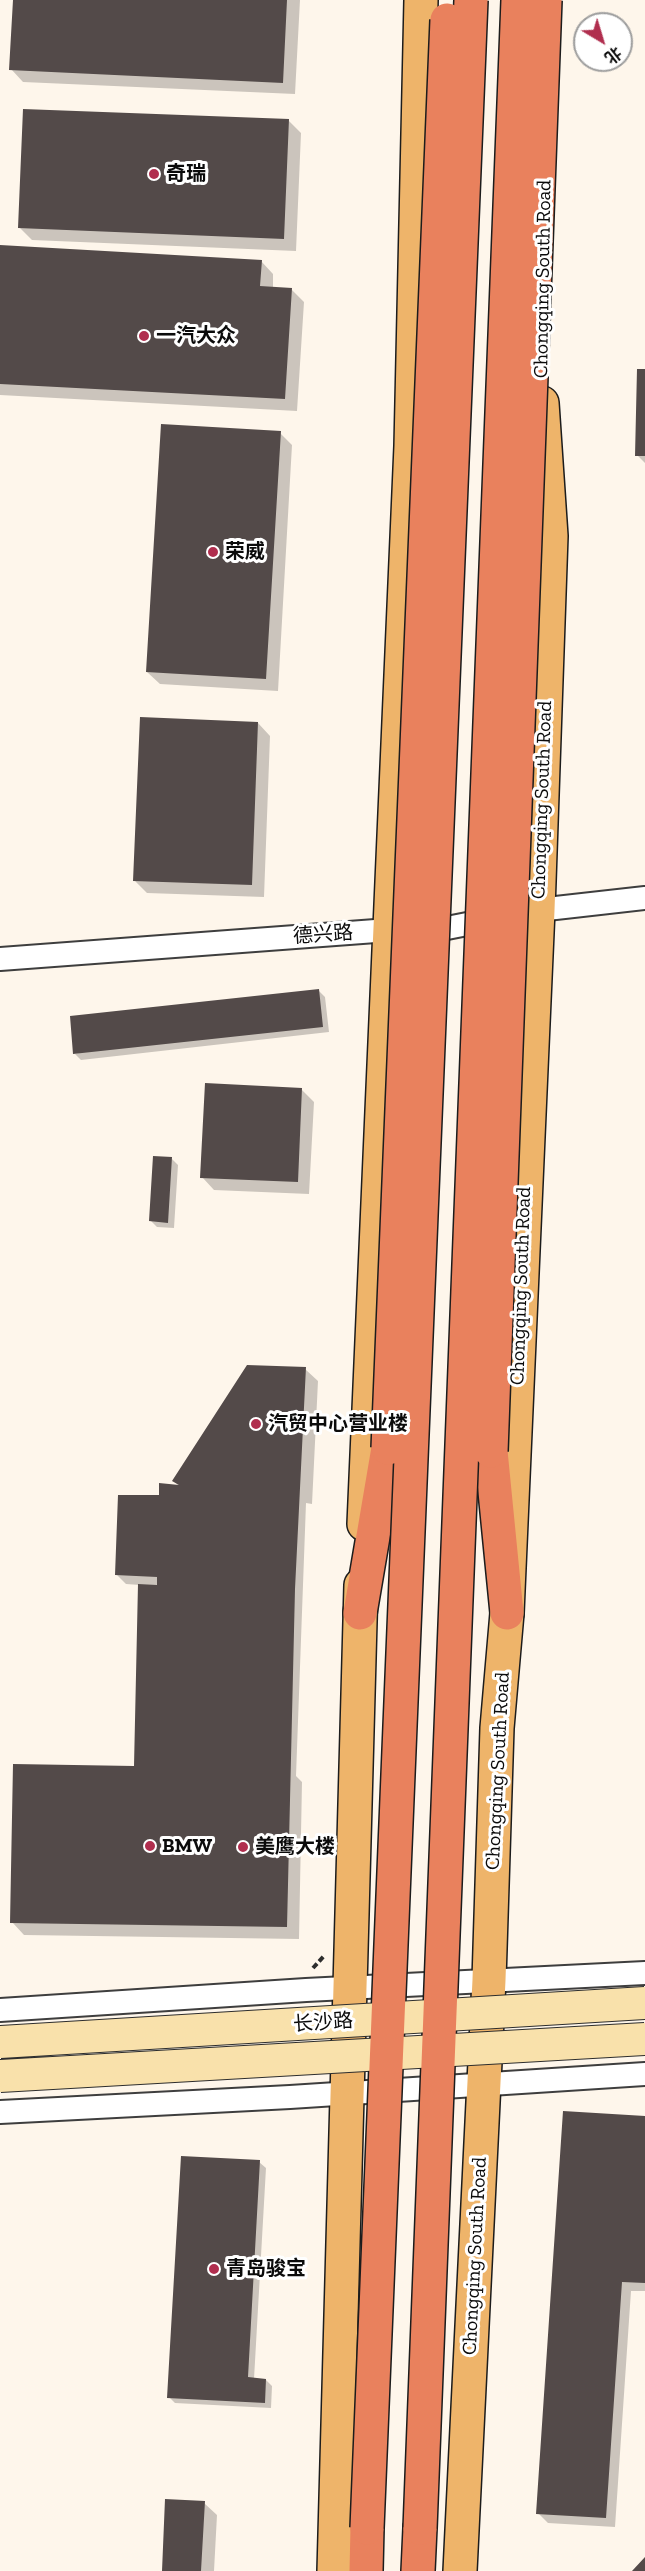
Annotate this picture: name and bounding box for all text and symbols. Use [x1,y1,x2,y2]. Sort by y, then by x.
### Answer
north arrow [573,12,633,72]
text: 北 [601,43,625,67]
place label: 奇瑞 [166,162,206,186]
marker: 奇瑞 [147,167,161,181]
street label: Chongqing South Road [529,180,557,378]
place label: 一汽大众 [156,324,236,348]
marker: 一汽大众 [137,329,151,343]
place label: 荣威 [225,540,265,564]
marker: 荣威 [206,545,220,559]
street label: Chongqing South Road [527,700,557,900]
street label: 德兴路 [292,921,354,949]
street label: Chongqing South Road [506,1186,536,1386]
place label: 汽贸中心营业楼 [268,1412,408,1436]
marker: 汽贸中心营业楼 [249,1417,263,1431]
street label: Chongqing South Road [481,1671,515,1871]
place label: BMW [162,1834,212,1858]
place label: 美鹰大楼 [255,1835,335,1859]
marker: BMW [143,1839,157,1853]
marker: 美鹰大楼 [236,1840,250,1854]
street label: 长沙路 [292,2009,354,2037]
street label: Chongqing South Road [458,2156,492,2356]
place label: 青岛骏宝 [226,2257,306,2281]
marker: 青岛骏宝 [207,2262,221,2276]

